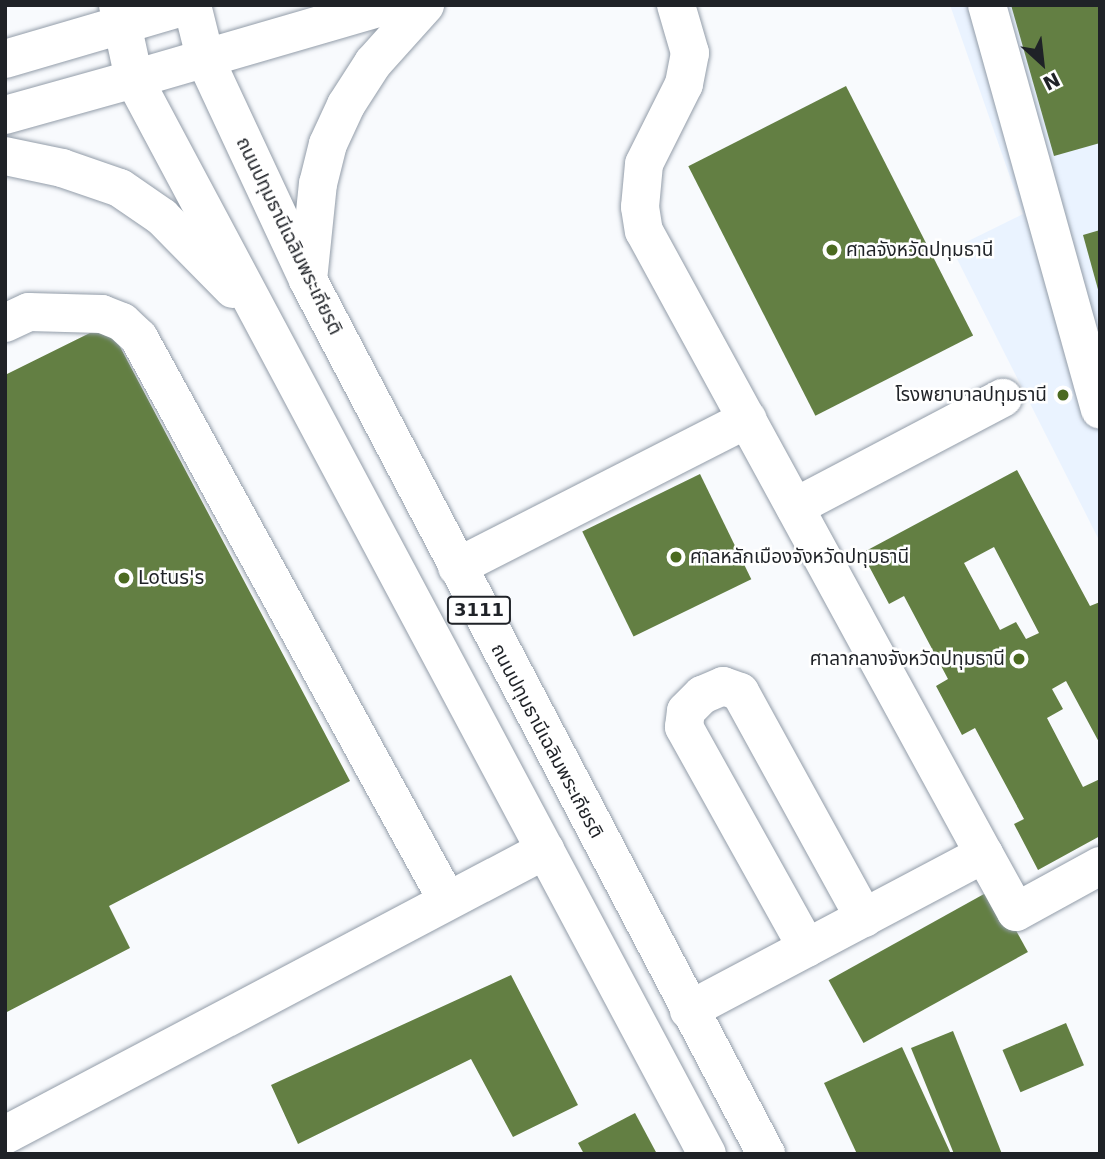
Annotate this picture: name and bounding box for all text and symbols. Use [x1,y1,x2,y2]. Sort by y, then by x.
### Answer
north arrow [1007,28,1077,98]
text: N [1039,68,1064,95]
street label: ถนนปทุมธานีเฉลิมพระเกียรติ [231,133,347,339]
place label: ศาลจังหวัดปทุมธานี [846,239,993,261]
marker: ศาลจังหวัดปทุมธานี [824,242,840,258]
place label: โรงพยาบาลปทุมธานี [895,384,1047,406]
marker: โรงพยาบาลปทุมธานี [1053,385,1073,405]
place label: ศาลหลักเมืองจังหวัดปทุมธานี [690,546,909,568]
marker: ศาลหลักเมืองจังหวัดปทุมธานี [668,549,684,565]
place label: Lotus's [138,567,204,589]
marker: Lotus's [116,570,132,586]
road number: 3111 [446,596,512,624]
street label: ถนนปทุมธานีเฉลิมพระเกียรติ [486,640,608,842]
place label: ศาลากลางจังหวัดปทุมธานี [810,648,1005,670]
marker: ศาลากลางจังหวัดปทุมธานี [1011,651,1027,667]

